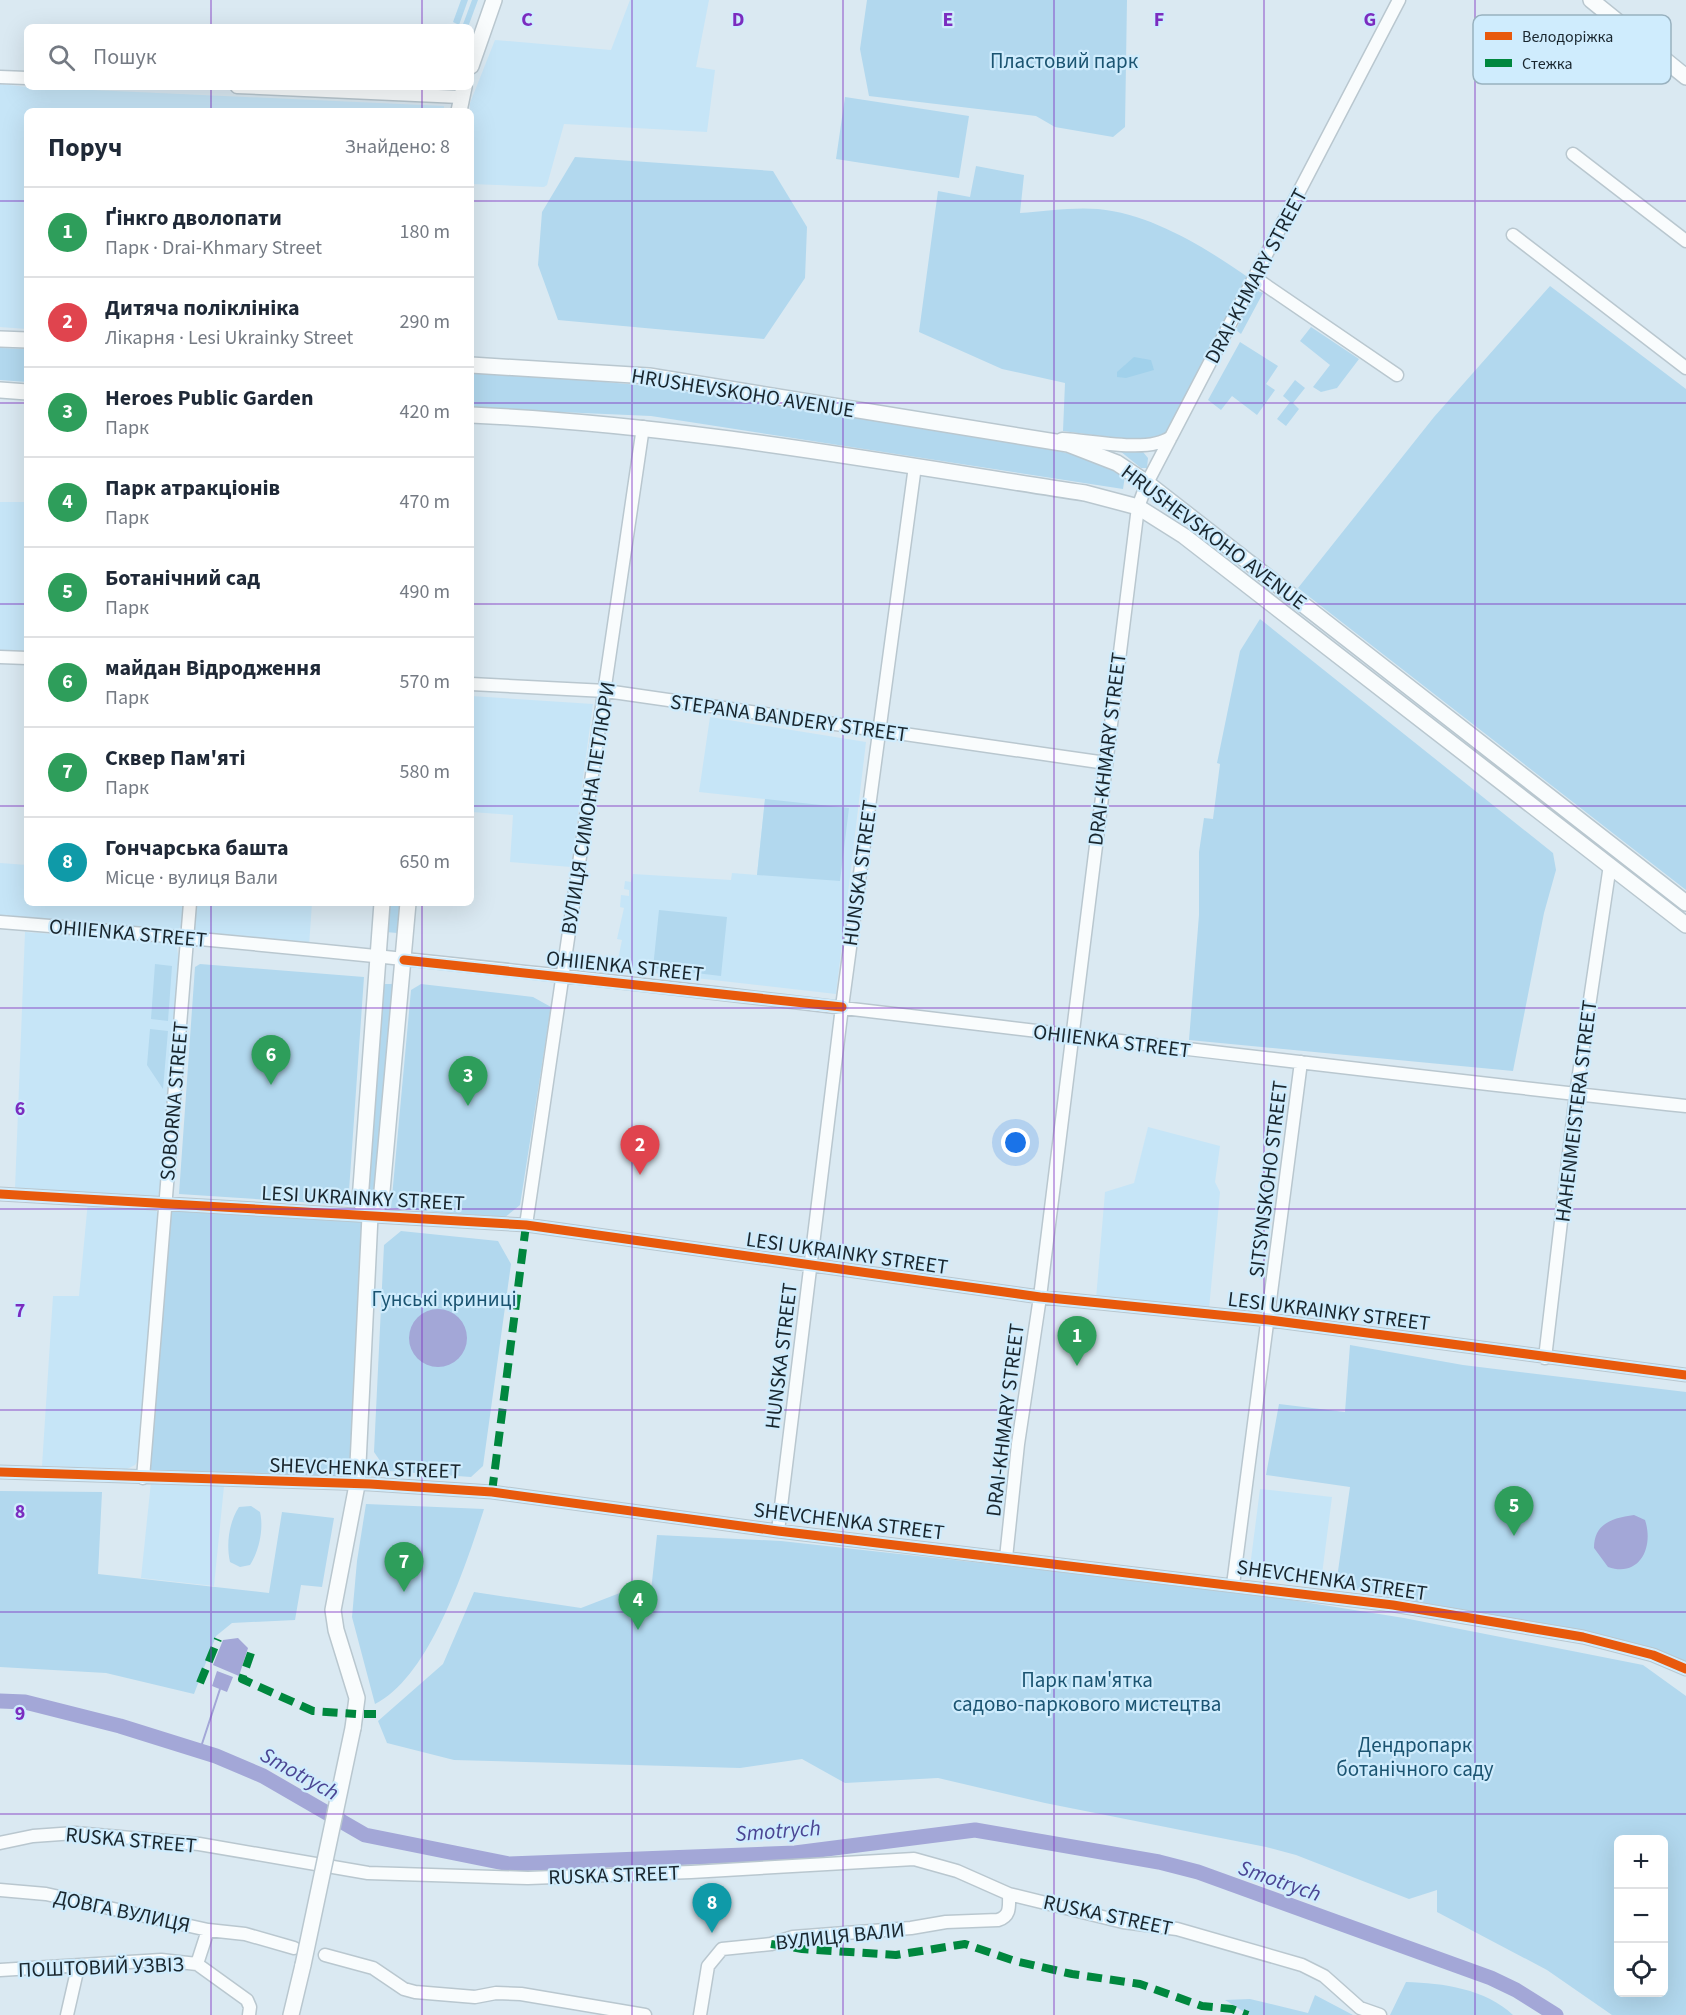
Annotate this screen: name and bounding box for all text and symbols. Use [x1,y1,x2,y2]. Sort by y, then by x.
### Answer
text: C [521,6,533,34]
text: D [732,6,744,34]
text: E [943,6,953,34]
text: F [1154,6,1164,34]
text: G [1364,6,1376,34]
legend [1473,15,1671,84]
search box [24,24,474,90]
text: Велодоріжка [1522,26,1613,48]
icon: search [45,41,78,74]
text: Пошук [93,41,157,73]
park label: Пластовий парк [990,46,1139,76]
text: Стежка [1522,53,1573,75]
text: Поруч [48,129,122,166]
text: Знайдено: 8 [345,133,450,161]
street label: DRAI-KHMARY STREET [1197,183,1315,369]
text: Ґінкго дволопати [105,202,282,234]
text: 1 [62,218,73,246]
text: 180 m [400,218,450,246]
text: Парк · Drai-Khmary Street [105,234,322,262]
text: Дитяча поліклініка [105,292,300,324]
text: 2 [62,308,73,336]
text: 290 m [400,308,450,336]
text: Лікарня · Lesi Ukrainky Street [105,324,353,352]
street label: HRUSHEVSKOHO AVENUE [629,361,857,425]
text: Heroes Public Garden [105,382,314,414]
text: 3 [62,398,73,426]
text: 420 m [400,398,450,426]
text: Парк [105,414,149,442]
street label: HRUSHEVSKOHO AVENUE [1115,457,1313,617]
text: Парк атракціонів [105,472,280,504]
text: 4 [62,488,73,516]
text: 470 m [400,488,450,516]
text: Парк [105,504,149,532]
text: Ботанічний сад [105,562,260,594]
text: 5 [62,578,73,606]
text: 490 m [400,578,450,606]
text: Парк [105,594,149,622]
street label: DRAI-KHMARY STREET [1080,651,1134,847]
text: майдан Відродження [105,652,321,684]
text: 6 [62,668,73,696]
text: 570 m [400,668,450,696]
street label: ВУЛИЦЯ СИМОНА ПЕТЛЮРИ [553,679,623,937]
text: Парк [105,684,149,712]
street label: STEPANA BANDERY STREET [668,686,910,750]
text: Сквер Пам'яті [105,742,246,774]
text: 7 [62,758,73,786]
text: 580 m [400,758,450,786]
text: Парк [105,774,149,802]
street label: HUNSKA STREET [835,798,885,948]
text: Гончарська башта [105,832,289,864]
text: 8 [62,848,73,876]
text: 650 m [400,848,450,876]
text: Місце · вулиця Вали [105,864,278,892]
street label: OHIIENKA STREET [48,911,208,955]
street label: OHIIENKA STREET [545,943,705,989]
street label: HAHENMEISTERA STREET [1548,998,1604,1224]
street label: OHIIENKA STREET [1032,1016,1192,1066]
street label: SOBORNA STREET [152,1020,196,1182]
pin: 6 [252,1036,290,1085]
pin: 3 [448,1056,488,1106]
street label: SITSYNSKOHO STREET [1241,1079,1295,1279]
text: 6 [15,1095,25,1123]
pin: 2 [620,1126,660,1175]
your location [1001,1128,1030,1157]
street label: LESI UKRAINKY STREET [260,1178,466,1218]
street label: LESI UKRAINKY STREET [744,1224,950,1282]
street label: HUNSKA STREET [757,1281,805,1431]
park label: Гунські криниці [371,1284,517,1314]
street label: LESI UKRAINKY STREET [1226,1284,1432,1338]
text: 7 [15,1297,25,1325]
pin: 1 [1058,1316,1096,1366]
street label: DRAI-KHMARY STREET [978,1322,1032,1518]
street label: SHEVCHENKA STREET [269,1450,461,1486]
pin: 5 [1494,1486,1534,1536]
street label: SHEVCHENKA STREET [752,1494,946,1548]
text: 8 [15,1498,25,1526]
pin: 7 [384,1542,424,1592]
street label: SHEVCHENKA STREET [1235,1552,1429,1608]
pin: 4 [618,1580,658,1630]
park label: Парк пам'ятка садово-паркового мистецтва [953,1665,1221,1719]
text: 9 [15,1700,25,1728]
park label: Дендропарк ботанічного саду [1336,1730,1494,1784]
water label: Smotrych [254,1739,345,1809]
water label: Smotrych [734,1812,822,1850]
street label: RUSKA STREET [64,1819,198,1861]
map controls [1614,1835,1668,1997]
button: + [1614,1835,1668,1889]
water label: Smotrych [1234,1852,1325,1910]
street label: RUSKA STREET [548,1858,680,1892]
street label: ДОВГА ВУЛИЦЯ [51,1882,193,1940]
pin: 8 [692,1884,732,1933]
street label: RUSKA STREET [1041,1887,1175,1943]
button: − [1614,1889,1668,1943]
street label: ВУЛИЦЯ ВАЛИ [774,1914,906,1958]
button: locate [1614,1943,1668,1997]
street label: ПОШТОВИЙ УЗВІЗ [18,1949,184,1985]

